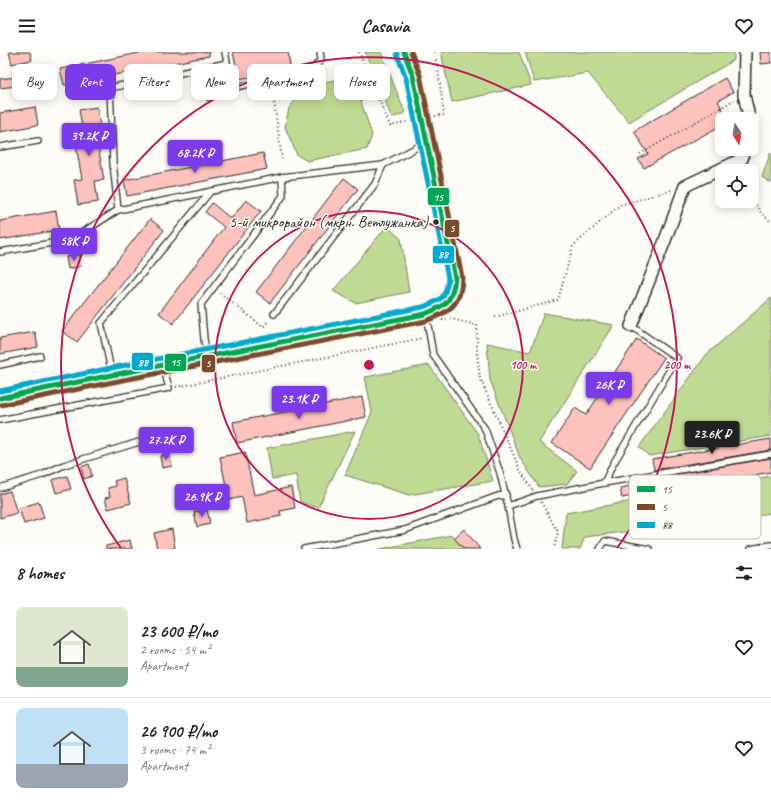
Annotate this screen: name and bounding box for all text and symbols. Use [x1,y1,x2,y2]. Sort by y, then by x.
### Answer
icon: menu [16,15,38,37]
text: Casavia [362,15,409,37]
icon: heart [733,15,755,37]
chip: Buy [12,64,57,100]
chip: Rent [65,64,116,100]
chip: Filters [124,64,183,100]
chip: New [191,64,239,100]
chip: Apartment [247,64,326,100]
chip: House [334,64,390,100]
north arrow [715,112,759,156]
map controls [715,112,759,208]
pin: 39.2K ₽ [52,123,126,157]
text: 39.2K ₽ [71,128,107,144]
pin: 68.2K ₽ [158,140,232,174]
text: 68.2K ₽ [177,145,213,161]
button: locate [715,164,759,208]
line badge: 15 [427,187,450,206]
text: 15 [433,190,444,204]
place label: 5-й микрорайон (мкрн. Ветлужанка) [229,212,429,232]
marker: 5-й микрорайон (мкрн. Ветлужанка) [431,217,441,227]
line badge: 5 [444,219,460,238]
text: 5 [450,221,456,235]
pin: 58K ₽ [46,228,102,262]
text: 58K ₽ [60,233,88,249]
line badge: 88 [432,245,455,264]
text: 88 [438,247,450,261]
line badge: 88 [131,352,154,371]
line badge: 15 [164,353,187,372]
line badge: 5 [201,354,216,373]
text: 88 [138,355,150,369]
text: 15 [170,355,181,369]
text: 5 [206,356,212,370]
text: 100 m [510,357,537,373]
text: 200 m [664,357,691,373]
centre of rings [362,358,376,372]
pin: 26K ₽ [581,372,637,406]
text: 26K ₽ [595,377,623,393]
pin: 23.1K ₽ [262,386,336,420]
text: 23.1K ₽ [281,391,317,407]
pin: 23.6K ₽ [675,421,749,455]
text: 23.6K ₽ [694,426,730,442]
pin: 27.2K ₽ [129,427,203,461]
text: 27.2K ₽ [148,432,184,448]
legend [629,475,761,539]
text: 15 [662,482,673,496]
pin: 26.9K ₽ [165,484,239,518]
text: 26.9K ₽ [184,489,220,505]
text: 5 [662,500,668,514]
text: 88 [662,518,673,532]
icon: filters [733,562,755,584]
text: 8 homes [16,563,64,584]
text: 23 600 ₽/mo [140,621,217,642]
icon: home [48,623,96,671]
icon: heart [733,636,755,658]
text: 2 rooms · 54 m² [140,642,210,658]
text: Apartment [140,658,188,674]
text: 26 900 ₽/mo [140,721,217,742]
icon: home [48,724,96,772]
icon: heart [733,737,755,759]
text: 3 rooms · 74 m² [140,742,210,758]
text: Apartment [140,758,188,774]

